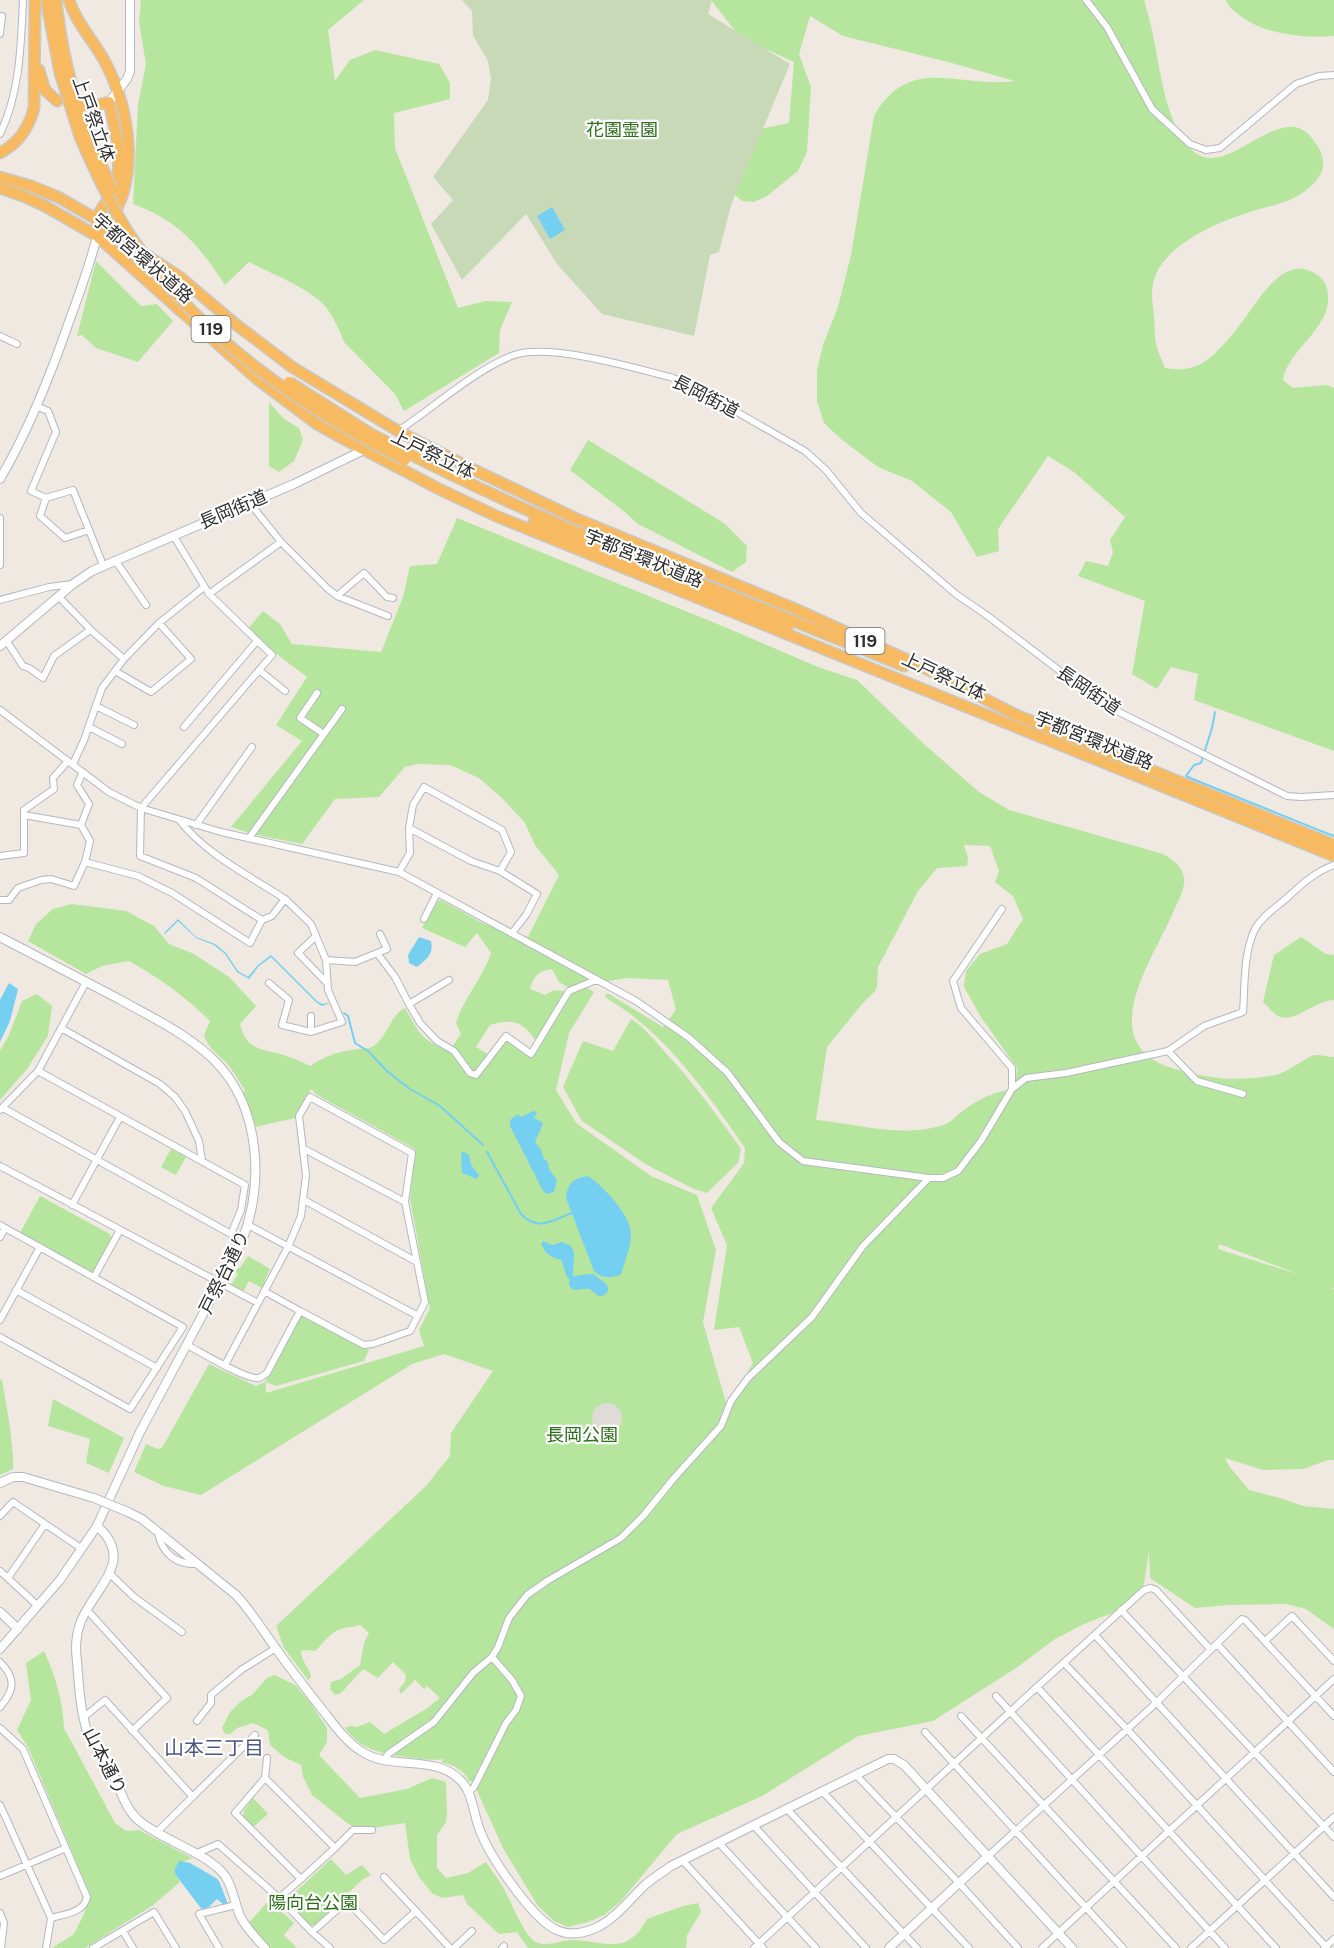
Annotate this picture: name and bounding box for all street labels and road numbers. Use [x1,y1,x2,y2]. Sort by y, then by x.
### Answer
street label: 上戸祭立体 [69,73,119,165]
street label: 宇都宮環状道路 [89,209,197,307]
road number: 119 [192,316,230,342]
street label: 長岡街道 [669,370,743,422]
street label: 上戸祭立体 [388,425,478,483]
street label: 長岡街道 [196,485,270,533]
street label: 宇都宮環状道路 [582,525,706,591]
road number: 119 [846,628,884,654]
street label: 上戸祭立体 [899,647,989,705]
street label: 長岡街道 [1053,661,1125,719]
street label: 宇都宮環状道路 [1032,707,1156,773]
street label: 戸祭台通り [195,1227,253,1317]
street label: 山本通り [79,1724,131,1798]

